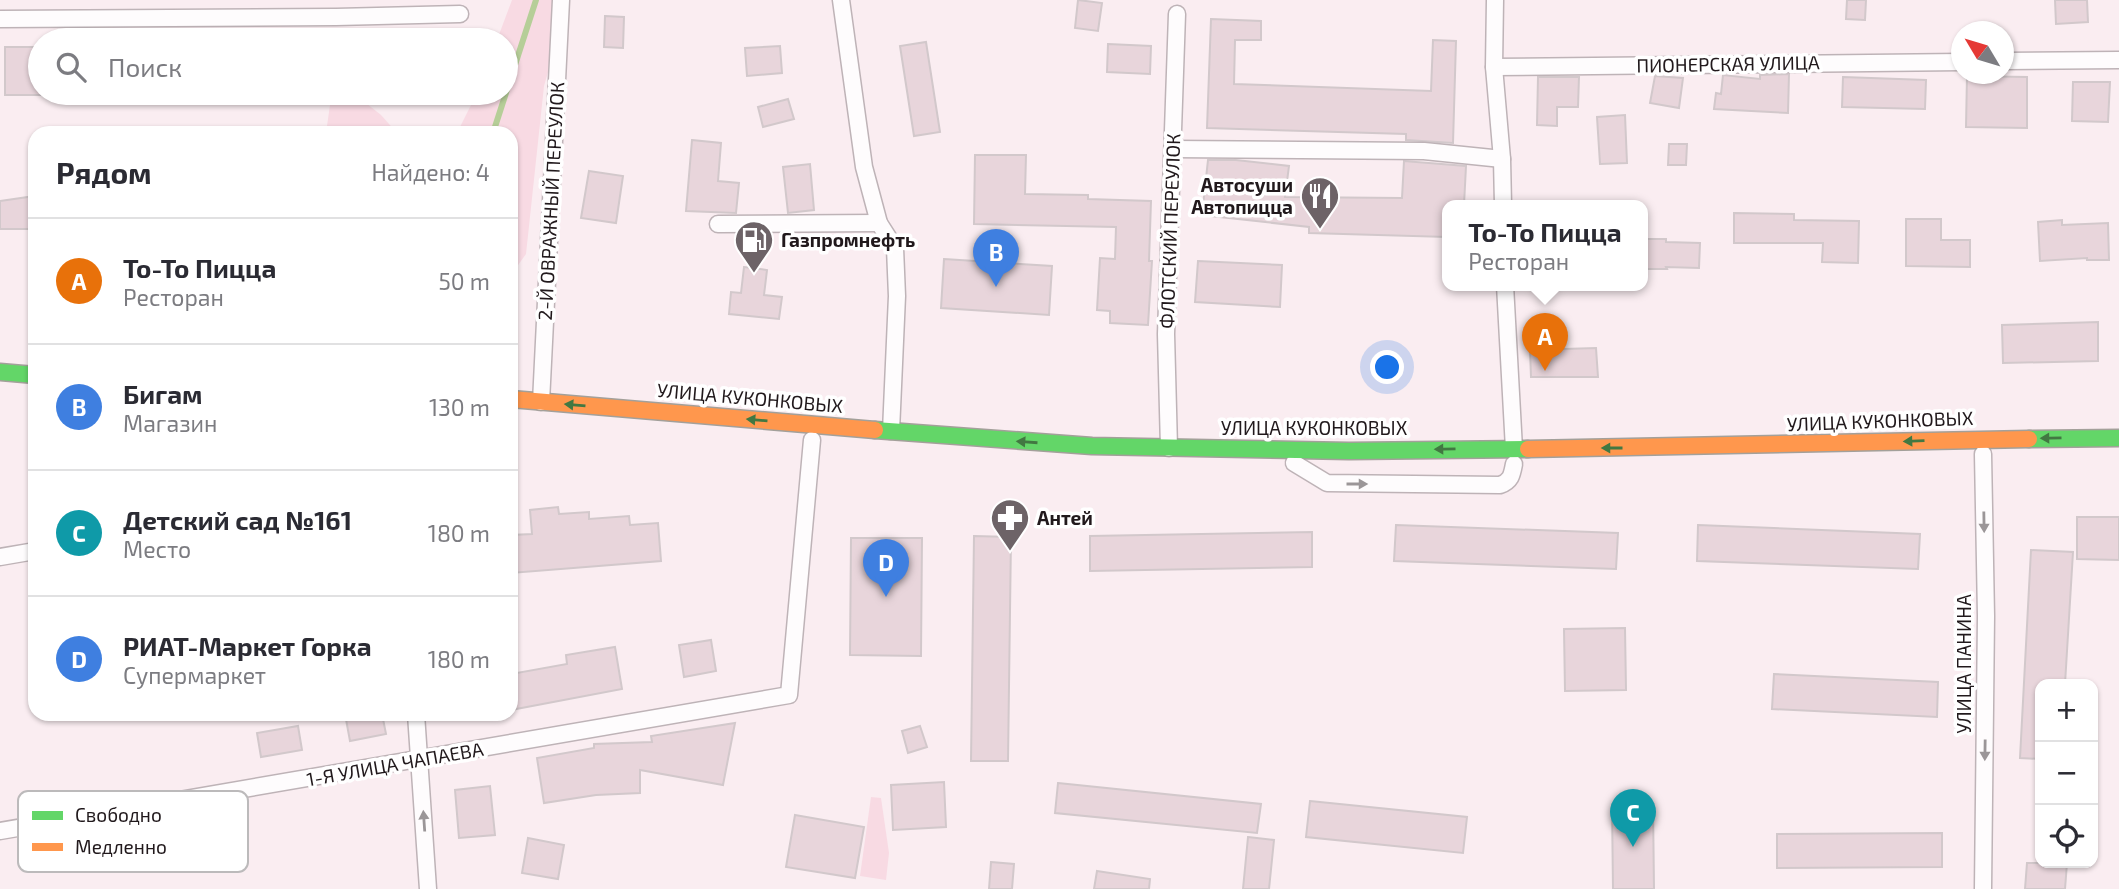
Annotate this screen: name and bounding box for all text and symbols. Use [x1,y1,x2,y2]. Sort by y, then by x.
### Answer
north arrow [1951,21,2014,84]
search box [28,28,518,105]
icon: search [52,48,90,86]
street label: ПИОНЕРСКАЯ УЛИЦА [1636,50,1820,77]
text: Поиск [108,51,182,82]
street label: 2-Й ОВРАЖНЫЙ ПЕРЕУЛОК [533,81,568,321]
street label: ФЛОТСКИЙ ПЕРЕУЛОК [1155,133,1184,329]
text: Рядом [56,154,152,190]
text: Найдено: 4 [371,158,490,186]
place label: Автосуши Автопицца [1191,173,1293,218]
restaurant icon: Автосуши Автопицца [1299,175,1341,230]
popup [1442,200,1648,291]
text: То-То Пицца [1468,216,1622,247]
fuel station icon: Газпромнефть [733,219,775,274]
place label: Газпромнефть [781,228,915,251]
pin: B [973,229,1019,287]
text: Ресторан [1468,247,1569,275]
text: То-То Пицца [123,252,276,283]
text: A [71,267,87,295]
text: 50 m [439,267,490,295]
text: Ресторан [123,283,224,311]
pin: A [1522,313,1568,371]
your location [1370,350,1404,384]
text: Бигам [123,378,202,409]
street label: УЛИЦА КУКОНКОВЫХ [656,378,844,417]
text: B [72,393,86,421]
text: 130 m [429,393,490,421]
one-way arrow [563,399,585,410]
street label: УЛИЦА КУКОНКОВЫХ [1786,406,1974,435]
text: Магазин [123,409,217,437]
one-way arrow [745,414,767,425]
street label: УЛИЦА КУКОНКОВЫХ [1221,416,1408,439]
one-way arrow [2040,432,2062,444]
one-way arrow [1902,435,1924,447]
one-way arrow [1016,436,1038,447]
one-way arrow [1600,442,1622,454]
one-way arrow [1434,443,1456,455]
one-way arrow [1346,478,1368,490]
pharmacy icon: Антей [989,497,1031,552]
text: Детский сад №161 [123,504,352,535]
place label: Антей [1037,506,1093,529]
one-way arrow [1979,511,1990,533]
text: C [72,519,86,547]
text: 180 m [428,519,490,547]
text: Место [123,535,191,563]
pin: D [863,539,909,597]
street label: УЛИЦА ПАНИНА [1952,594,1975,734]
text: РИАТ-Маркет Горка [123,630,372,661]
text: D [71,645,87,673]
text: 180 m [428,645,490,673]
text: Супермаркет [123,661,266,689]
map controls [2035,679,2098,868]
button: + [2035,679,2098,742]
street label: 1-Я УЛИЦА ЧАПАЕВА [305,737,485,790]
one-way arrow [1979,739,1991,761]
button: − [2035,742,2098,805]
pin: C [1610,789,1656,847]
legend [18,791,248,872]
text: Свободно [75,803,162,826]
button: locate [2035,805,2098,868]
one-way arrow [418,810,429,832]
text: Медленно [75,835,167,858]

